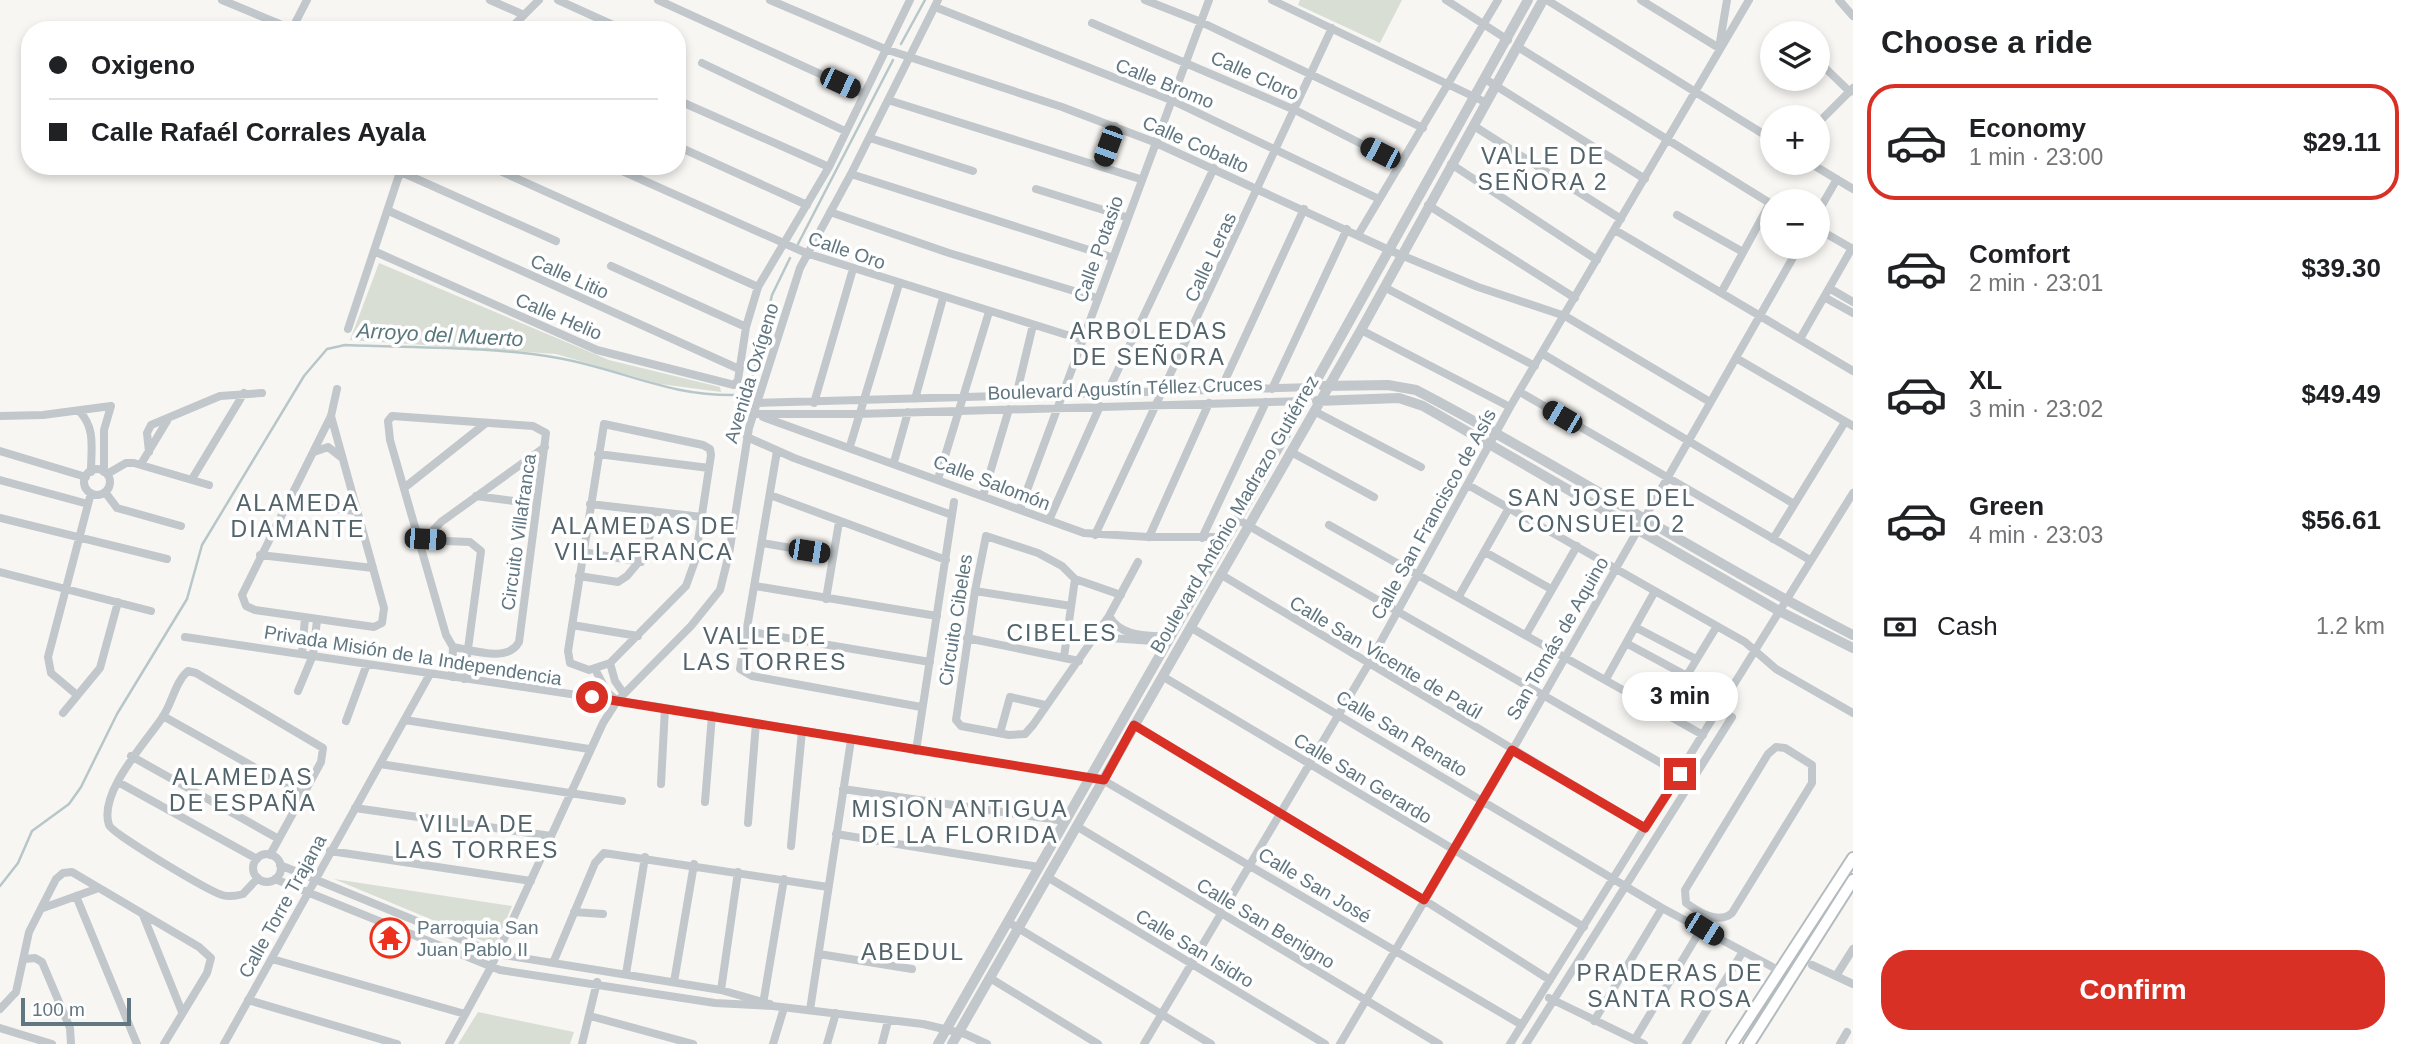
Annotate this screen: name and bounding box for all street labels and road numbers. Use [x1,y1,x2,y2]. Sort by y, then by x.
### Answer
street label: Calle Cloro [1208,47,1302,104]
street label: Calle Bromo [1112,54,1217,113]
street label: Calle Cobalto [1139,112,1252,177]
street label: Calle Potasio [1069,193,1127,305]
street label: Calle Leras [1181,209,1240,305]
street label: Calle Oro [805,227,888,273]
street label: Calle Litio [527,250,612,303]
street label: Calle Helio [512,289,605,344]
street label: Avenida Oxígeno [720,301,783,446]
street label: Boulevard Antônio Madrazo Gutiérrez [1146,372,1323,657]
street label: Boulevard Agustín Téllez Cruces [987,373,1263,404]
street label: Calle San Francisco de Asís [1367,405,1500,623]
street label: Calle Salomón [930,451,1053,514]
street label: Circuito Villafranca [497,452,540,612]
street label: Circuito Cibeles [935,553,976,687]
street label: San Tomás de Aquino [1502,553,1613,723]
street label: Calle San Vicente de Paúl [1286,592,1486,723]
street label: Privada Misión de la Independencia [263,622,564,689]
street label: Calle San Renato [1333,686,1471,781]
street label: Calle San Gerardo [1290,729,1436,828]
street label: Calle Torre Trajana [234,831,331,981]
street label: Calle San José [1255,844,1375,927]
street label: Calle San Benigno [1193,874,1339,973]
street label: Calle San Isidro [1132,905,1258,992]

